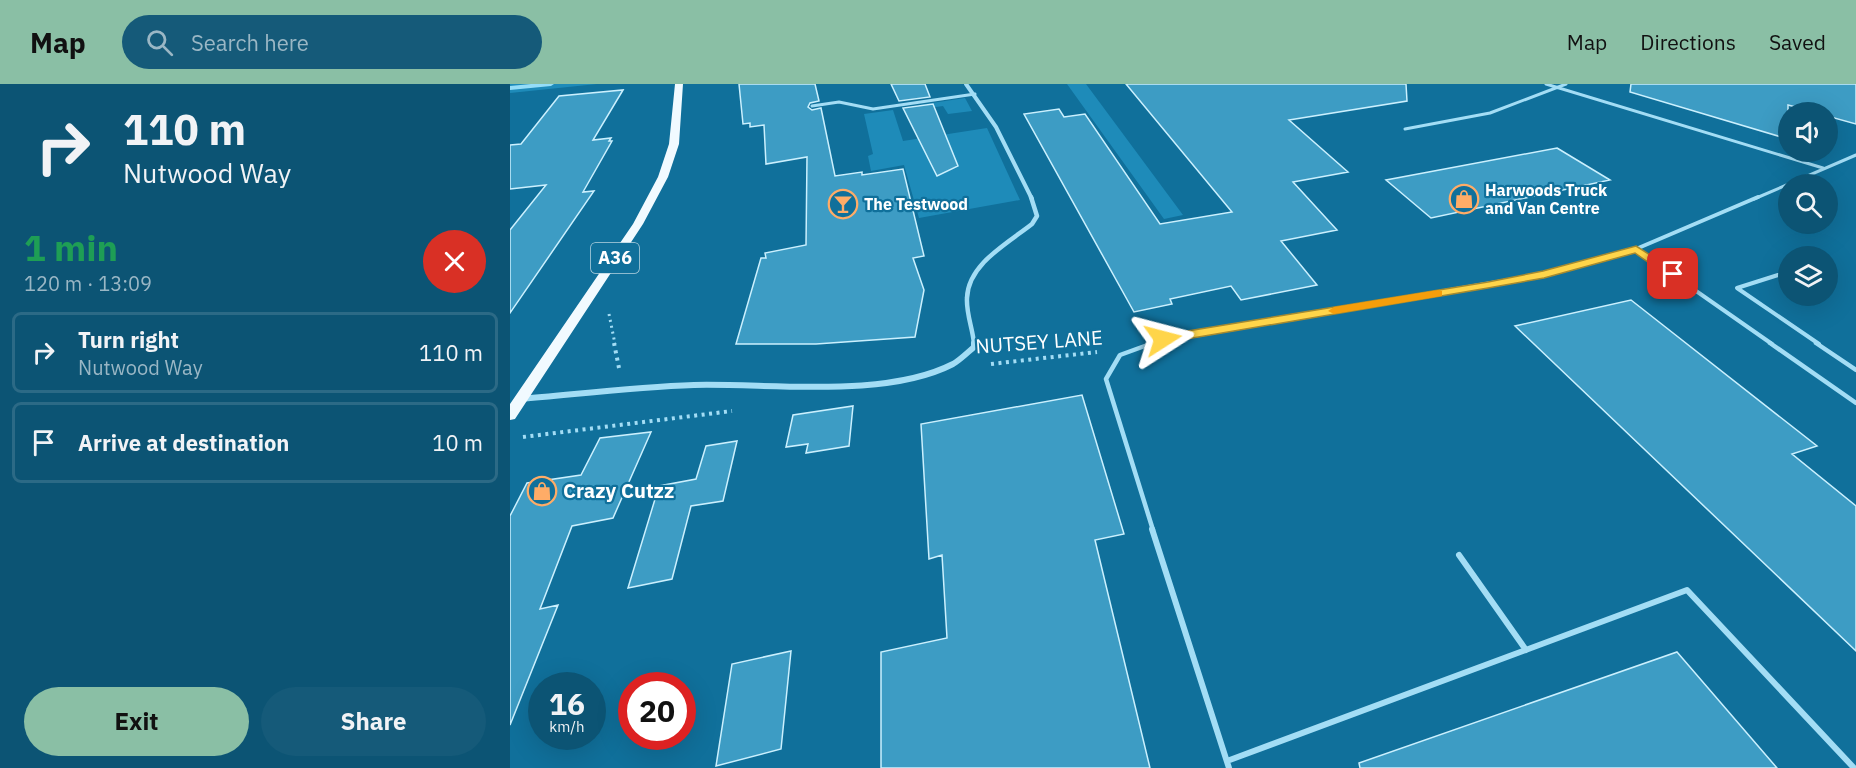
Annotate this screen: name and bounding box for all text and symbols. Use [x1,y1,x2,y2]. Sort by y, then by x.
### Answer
search box [122,15,542,69]
text: Map [30,24,86,61]
icon: search [143,26,176,59]
text: Search here [191,28,309,57]
text: Map [1567,28,1607,56]
text: Directions [1640,28,1736,56]
text: Saved [1769,28,1826,56]
text: 110 m [123,102,246,157]
map controls [1778,102,1838,306]
button: sound [1778,102,1838,162]
icon: right [24,108,102,186]
text: Nutwood Way [123,155,291,190]
button: search [1778,174,1838,234]
place label: Harwoods Truck and Van Centre [1485,180,1608,218]
shop icon: Harwoods Truck and Van Centre [1448,183,1480,215]
bar icon: The Testwood [827,188,859,220]
place label: The Testwood [864,194,968,214]
text: 1 min [24,224,118,271]
button: close [423,230,486,293]
road number: A36 [591,243,639,273]
button: layers [1778,246,1838,306]
pin [1647,248,1698,299]
icon: arrive [1656,257,1689,290]
text: 120 m · 13:09 [24,270,152,297]
position arrow [1131,307,1195,371]
street label: NUTSEY LANE [974,324,1103,359]
text: Turn right [78,325,179,354]
icon: right [27,336,60,369]
text: 110 m [419,338,483,367]
text: Nutwood Way [78,354,203,381]
icon: arrive [27,426,60,459]
text: Arrive at destination [78,428,289,457]
text: 10 m [432,428,483,457]
shop icon: Crazy Cutzz [526,475,558,507]
place label: Crazy Cutzz [563,477,674,504]
speed limit sign: 20 [618,672,696,750]
text: 16 [549,684,585,723]
button: Exit [24,687,249,756]
button: Share [261,687,486,756]
text: km/h [549,717,585,736]

